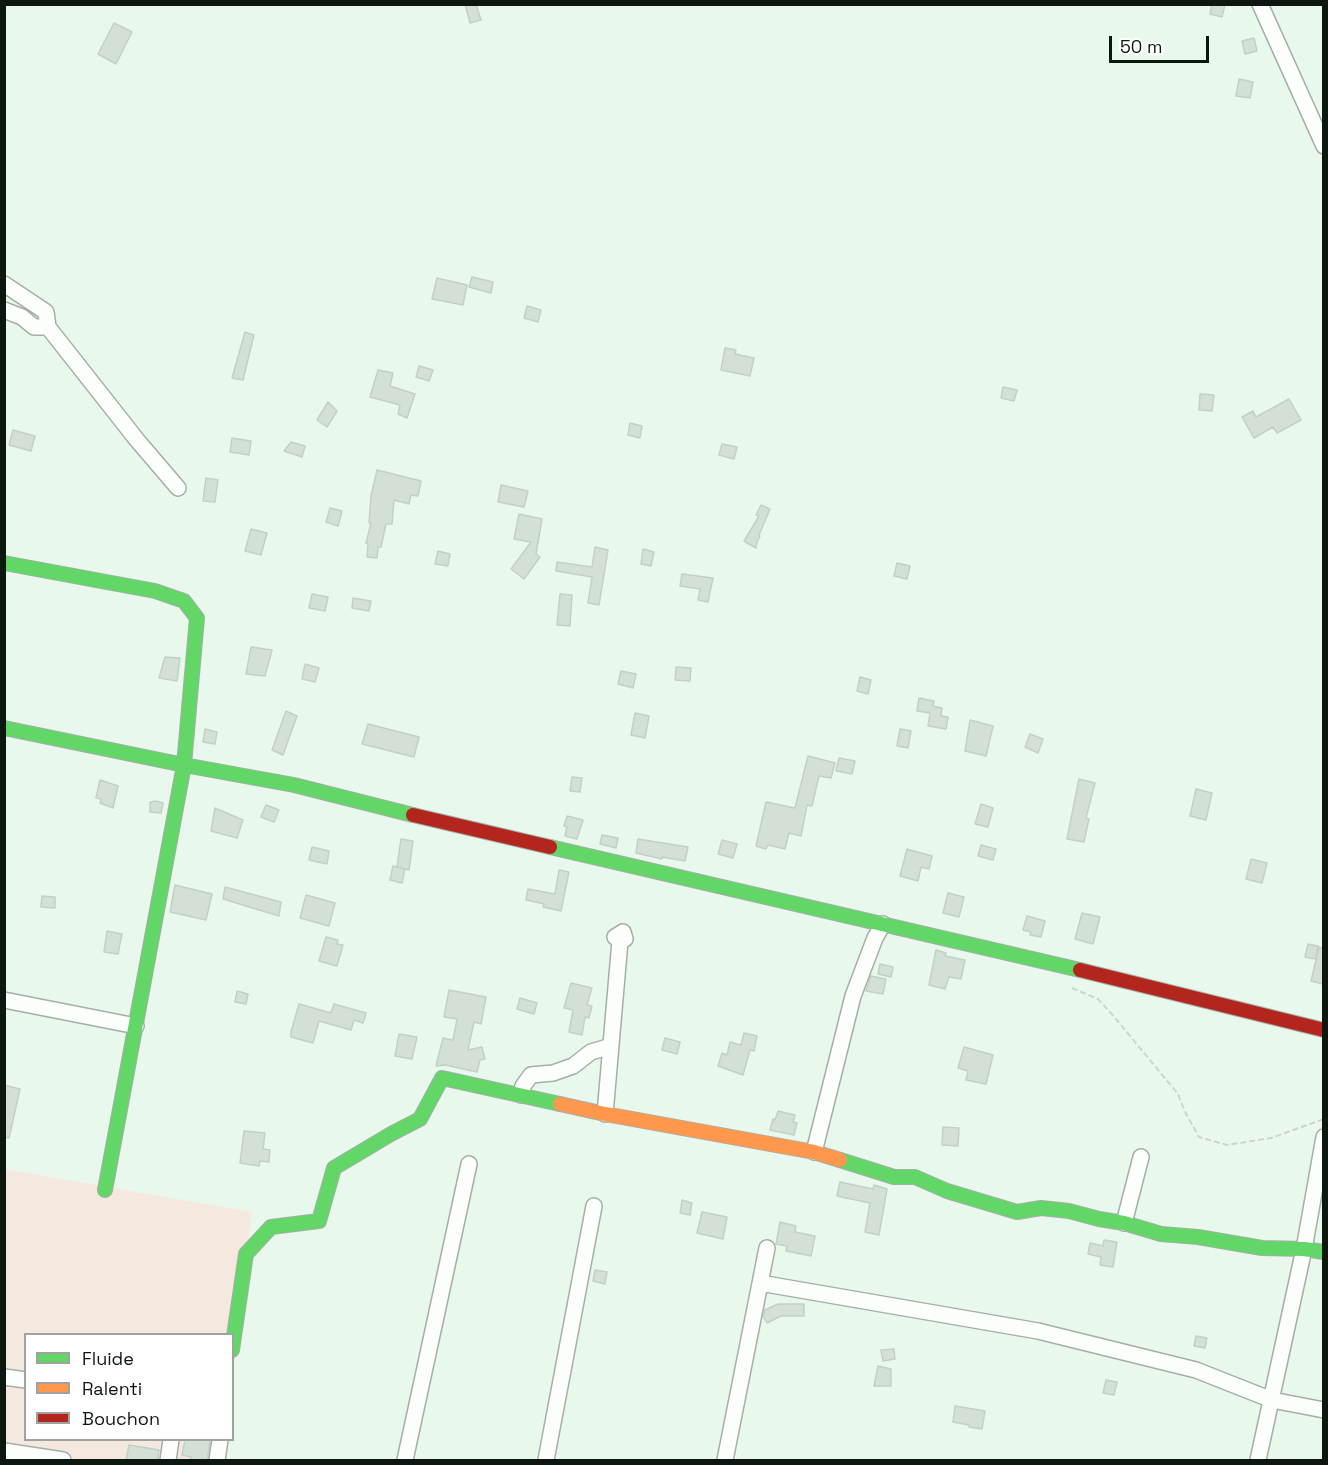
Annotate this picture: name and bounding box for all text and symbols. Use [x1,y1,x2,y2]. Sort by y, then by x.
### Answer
scale bar [1112,24,1212,62]
text: 50 m [1120,35,1162,58]
legend [24,1333,234,1441]
text: Fluide [82,1347,134,1370]
text: Ralenti [82,1377,142,1400]
text: Bouchon [82,1407,160,1430]

